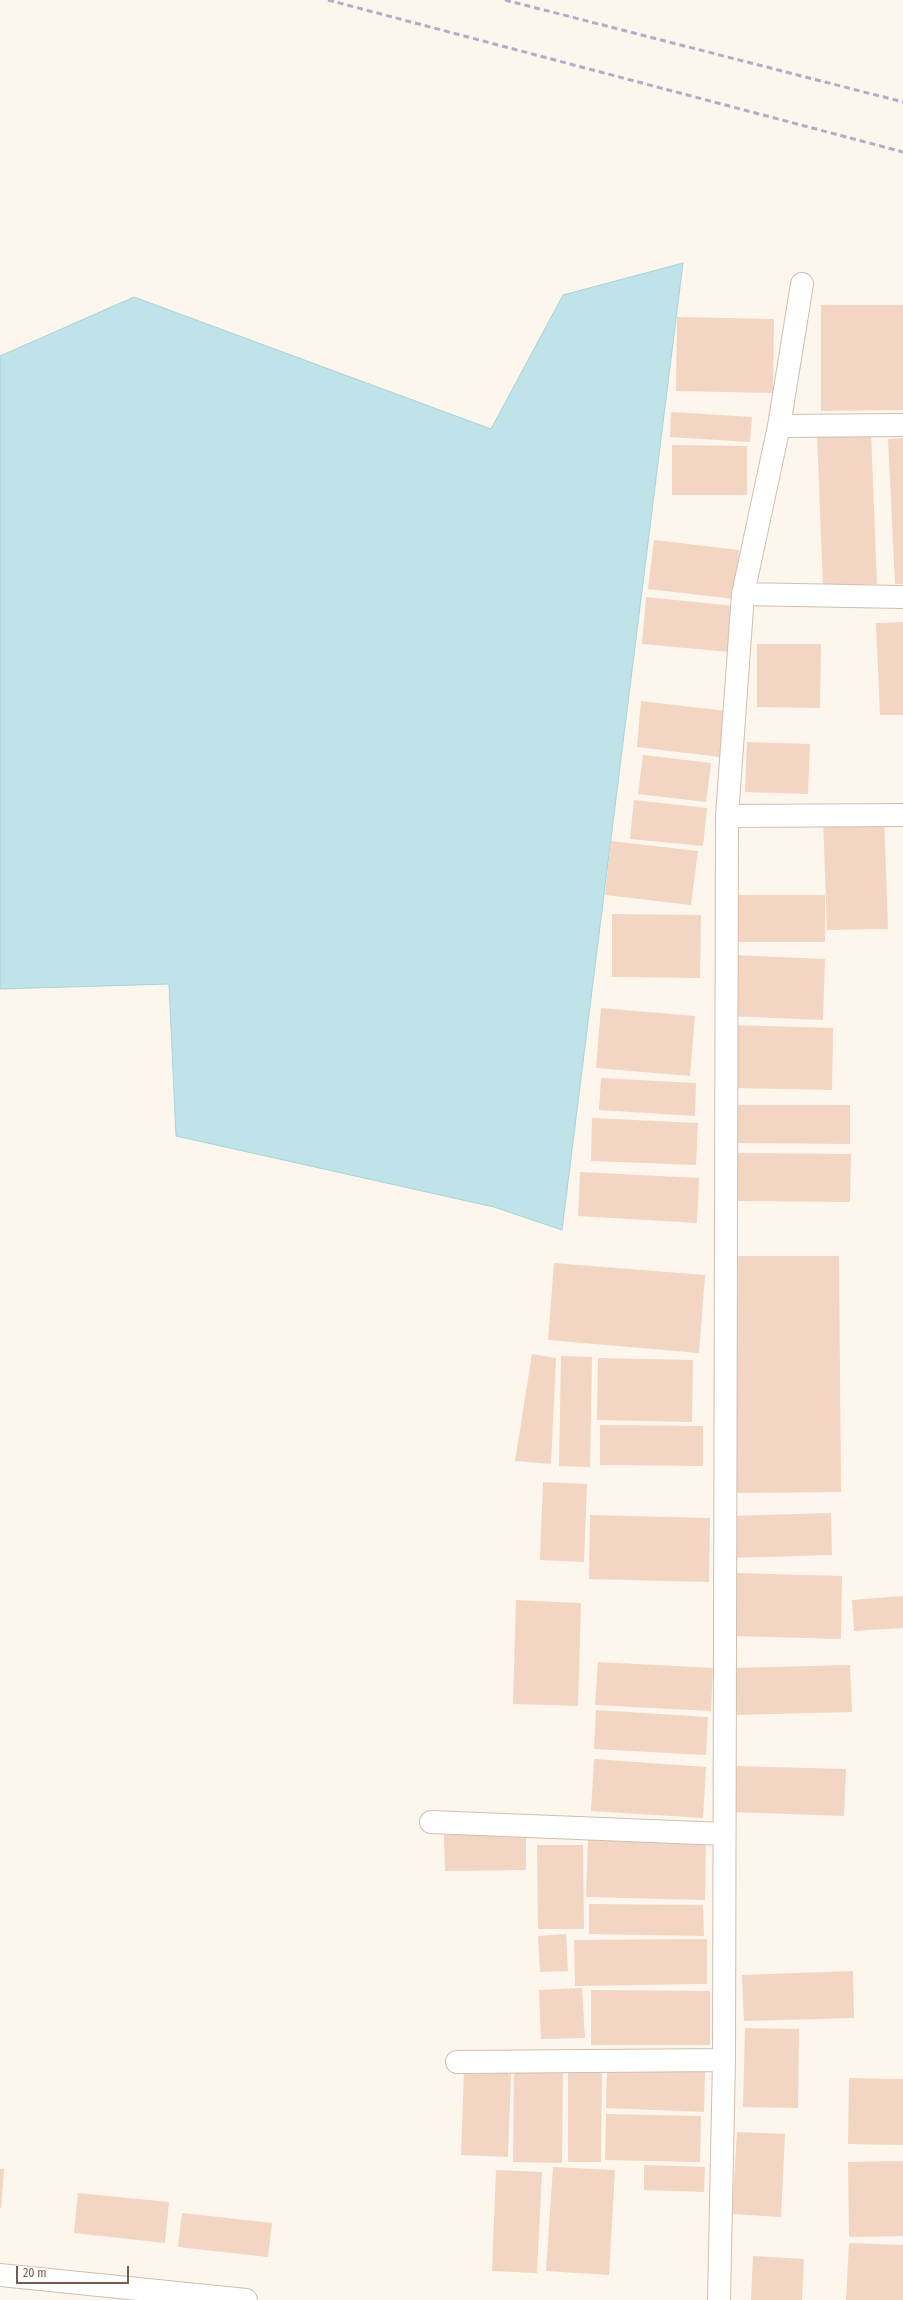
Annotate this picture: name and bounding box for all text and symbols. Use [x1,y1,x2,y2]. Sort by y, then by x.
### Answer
scale bar [18,2258,131,2284]
text: 20 m [23,2266,47,2280]

